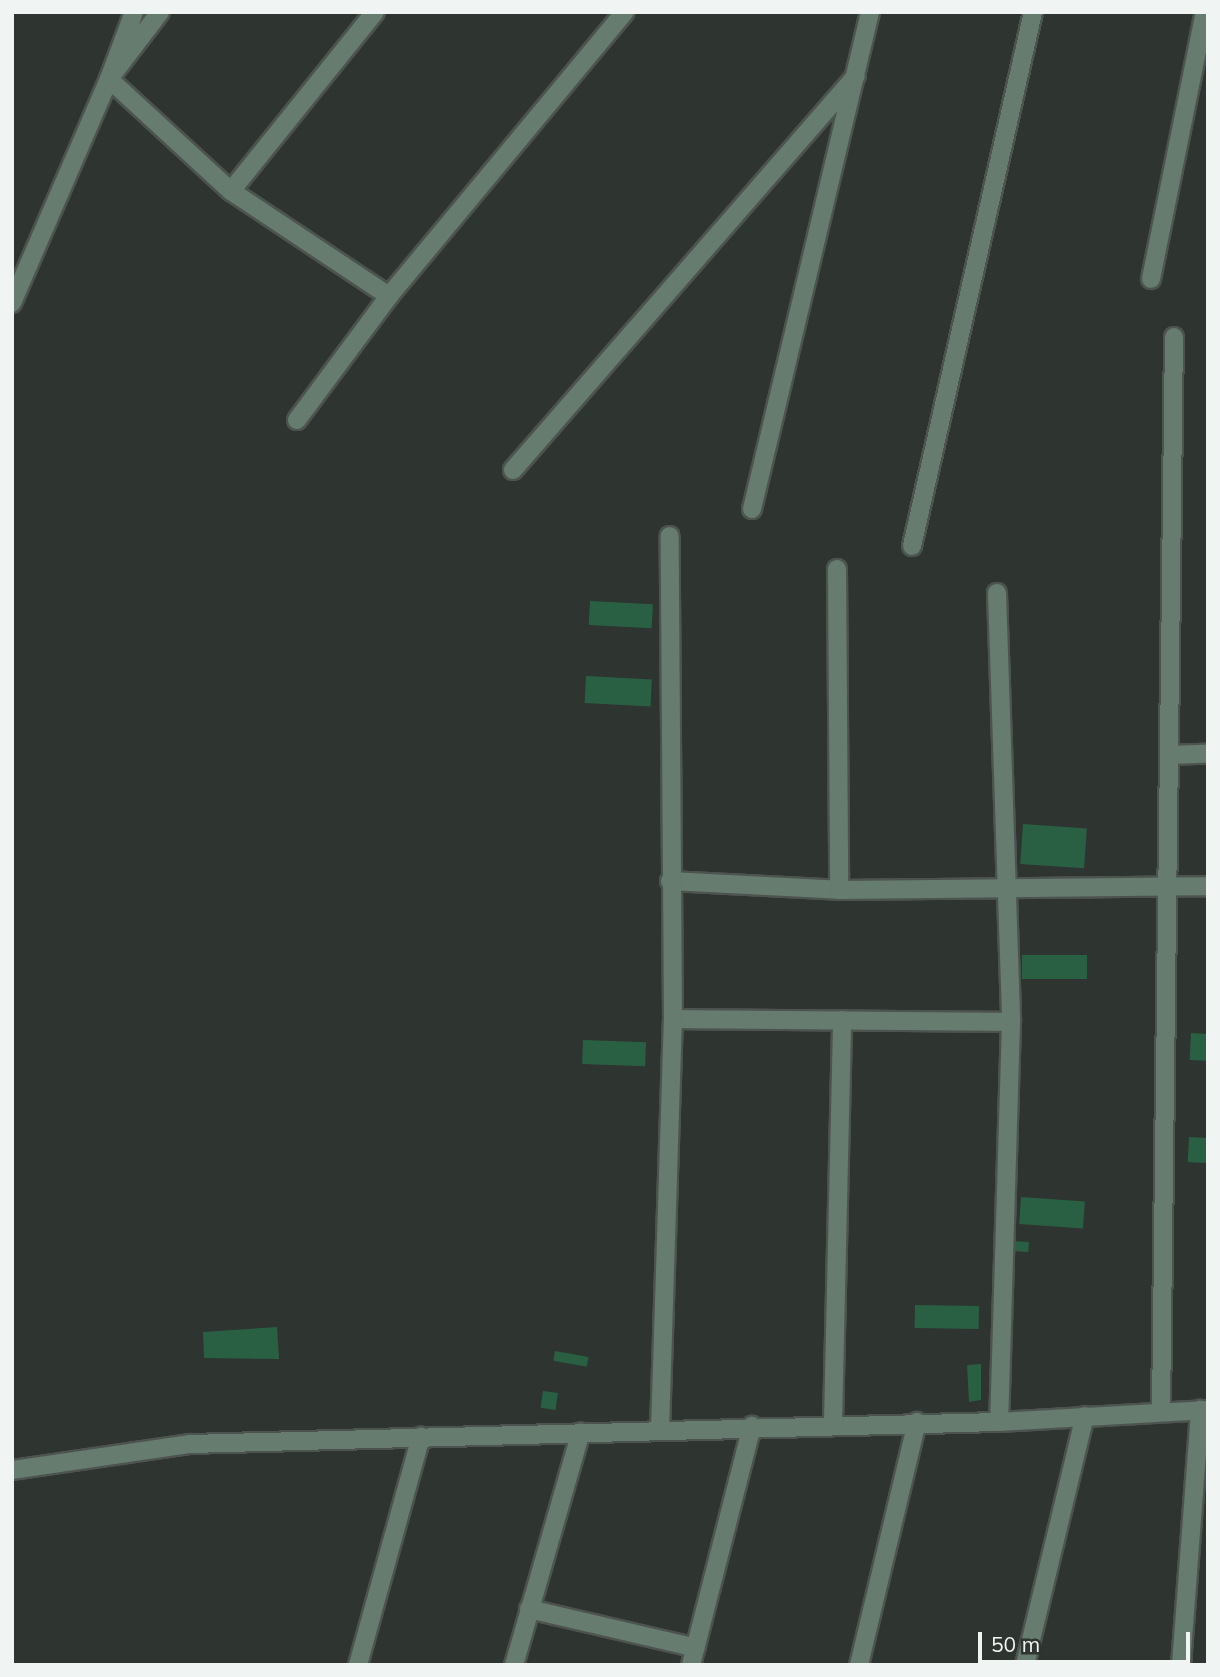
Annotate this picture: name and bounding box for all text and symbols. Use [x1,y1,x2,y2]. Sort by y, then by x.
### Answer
scale bar [982,1618,1194,1662]
text: 50 m [991,1631,1040,1657]

